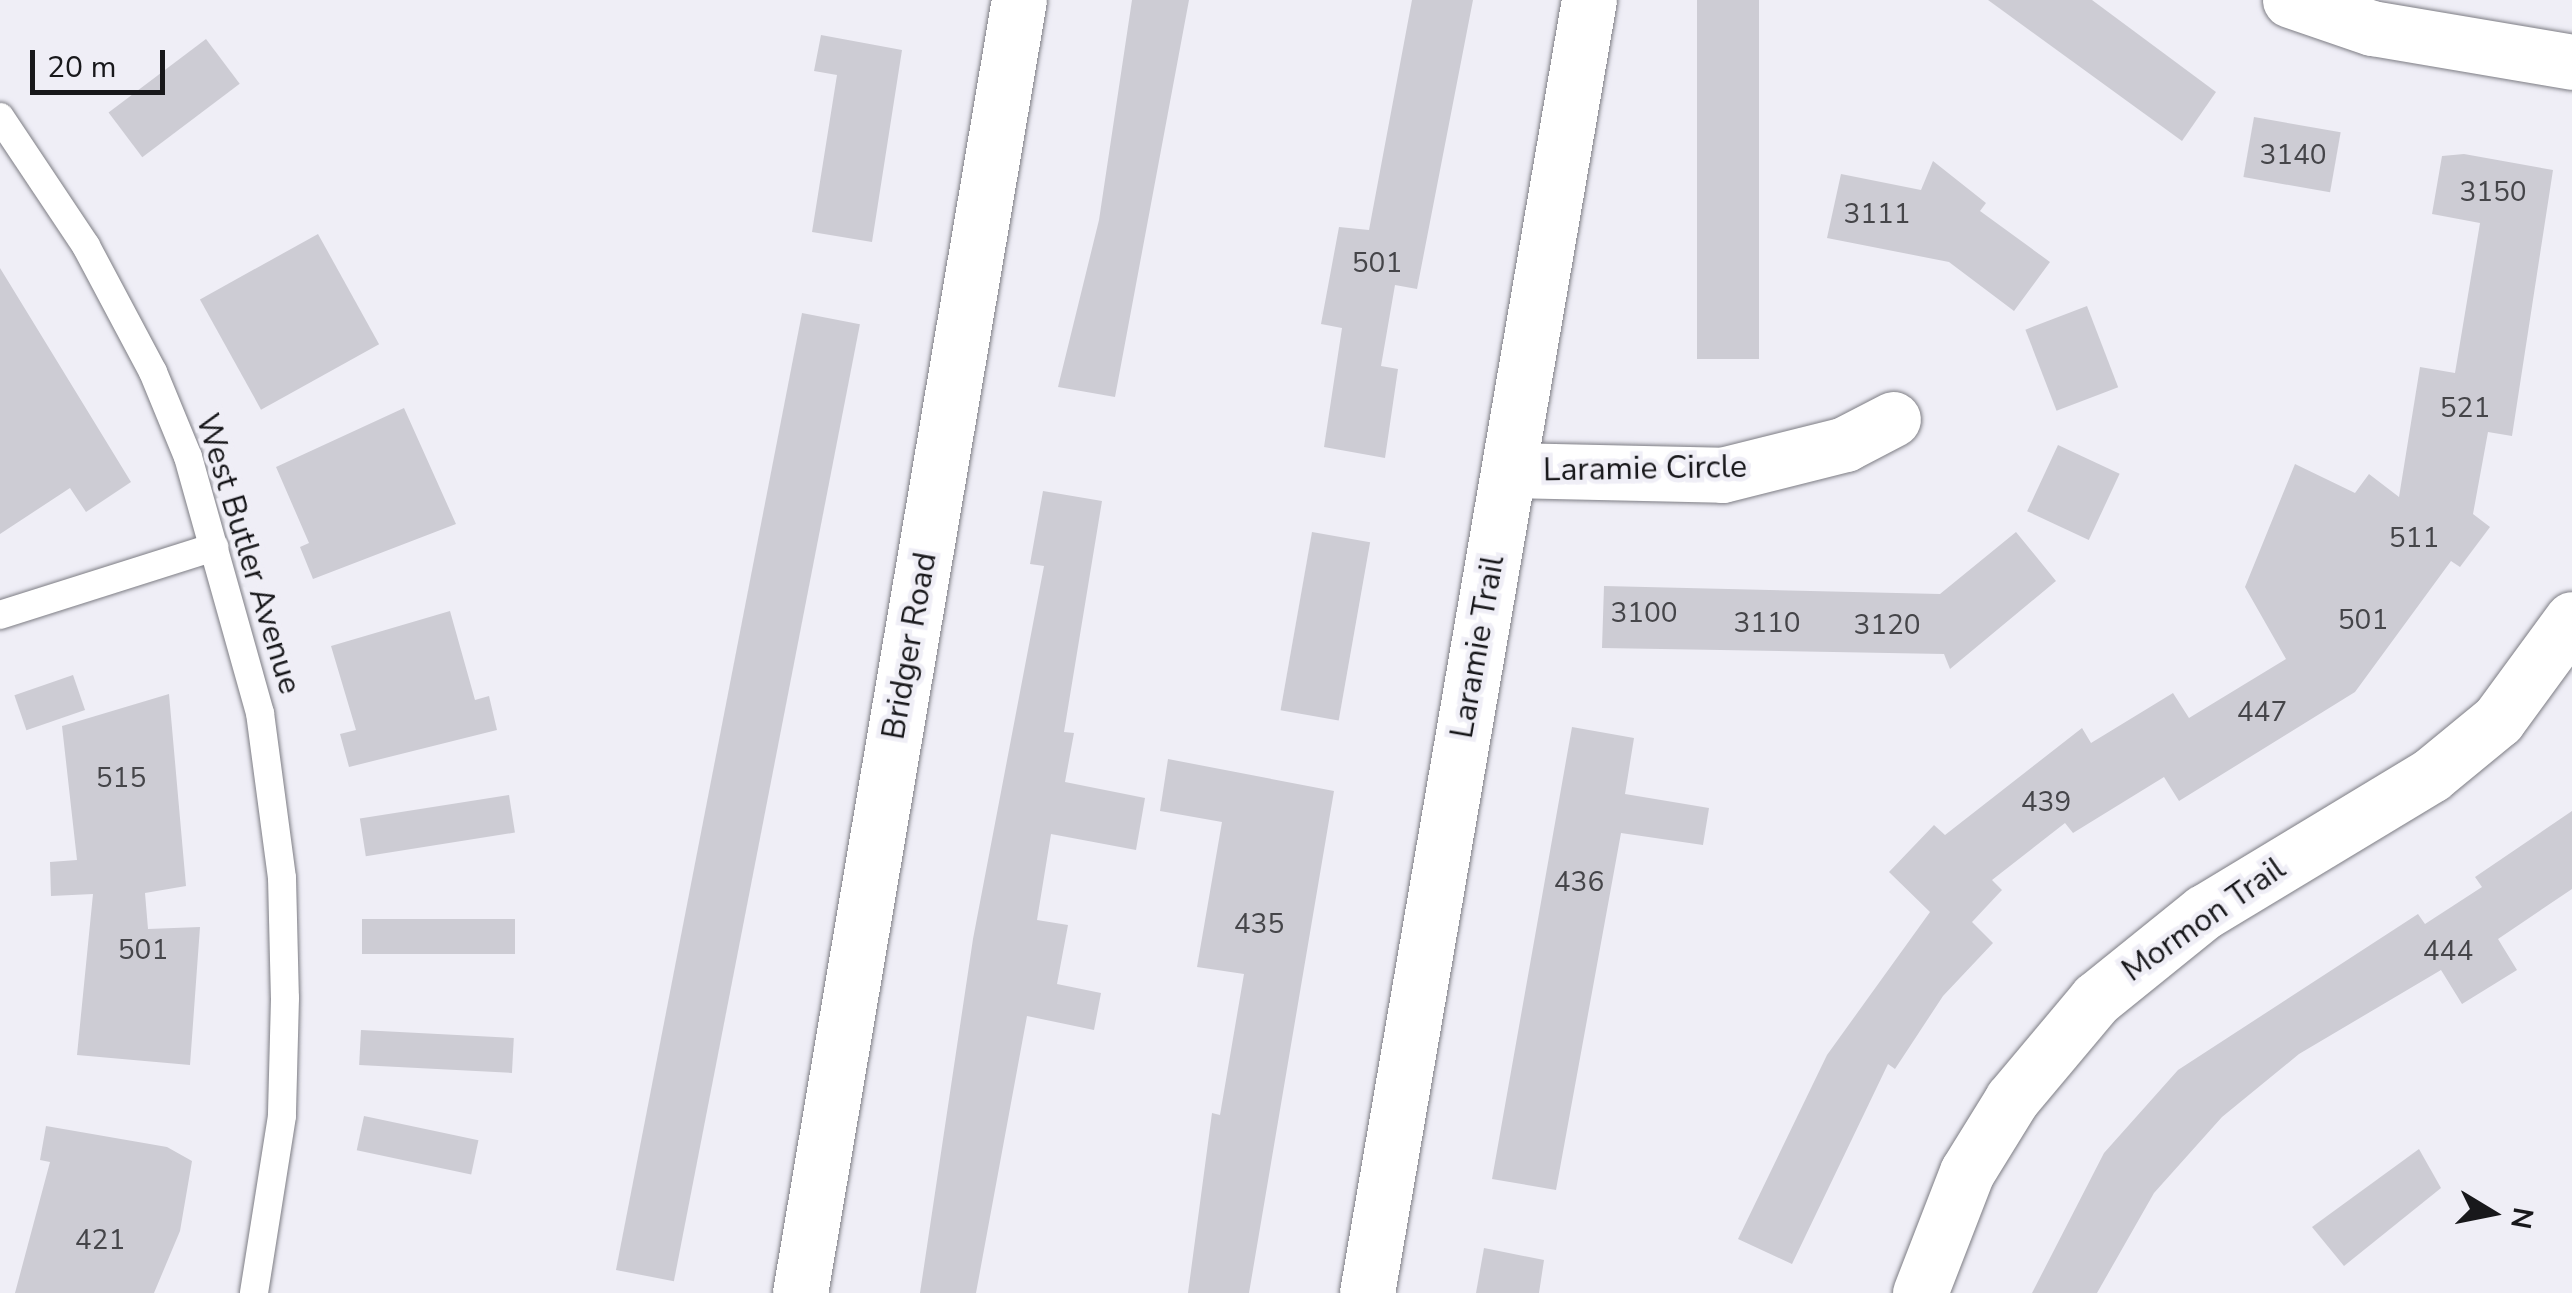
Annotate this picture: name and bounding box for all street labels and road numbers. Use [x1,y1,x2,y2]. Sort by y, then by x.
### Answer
street label: West Butler Avenue [187,409,309,699]
street label: Laramie Circle [1543,448,1747,490]
street label: Bridger Road [875,550,945,742]
street label: Laramie Trail [1443,553,1513,741]
street label: Mormon Trail [2115,850,2293,990]

